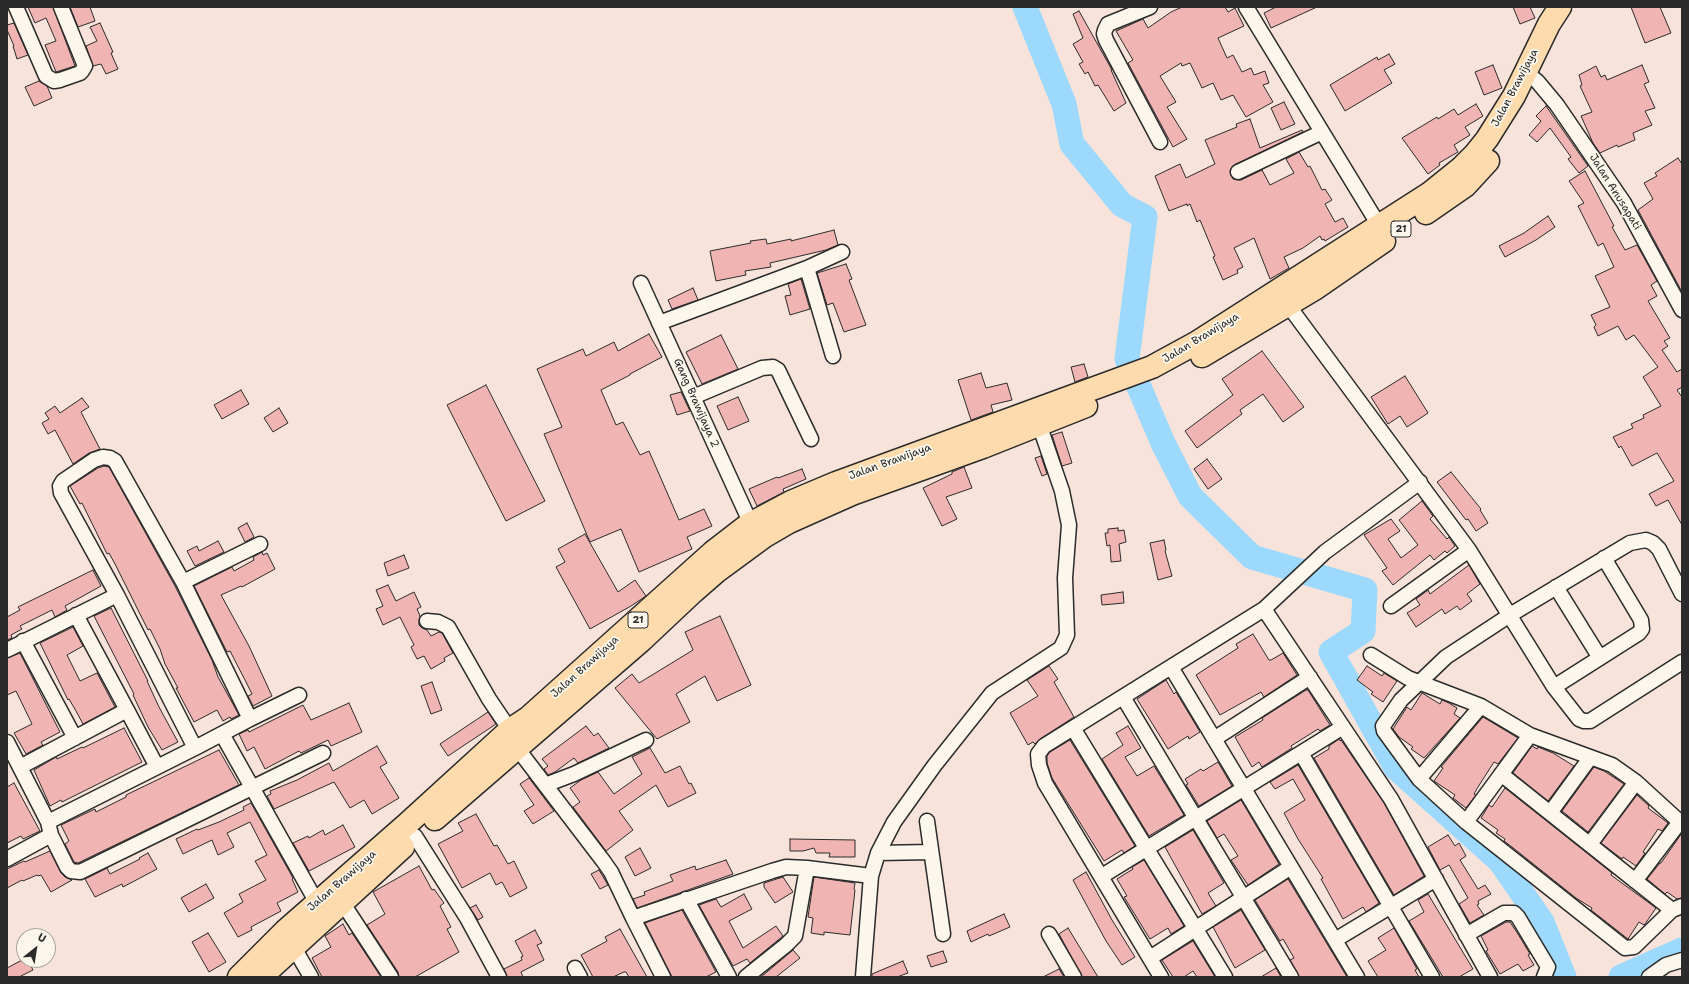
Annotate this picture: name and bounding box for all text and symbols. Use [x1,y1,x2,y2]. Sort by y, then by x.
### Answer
street label: Jalan Brawijaya [1489,47,1541,129]
street label: Jalan Anusapati [1586,151,1644,233]
road number: 21 [1391,221,1411,237]
street label: Jalan Brawijaya [1160,310,1242,366]
street label: Gang Brawijaya 2 [670,356,722,450]
street label: Jalan Brawijaya [847,441,933,483]
road number: 21 [628,612,648,628]
street label: Jalan Brawijaya [548,633,622,701]
street label: Jalan Brawijaya [305,848,379,914]
north arrow [16,928,56,968]
text: U [35,930,49,946]

